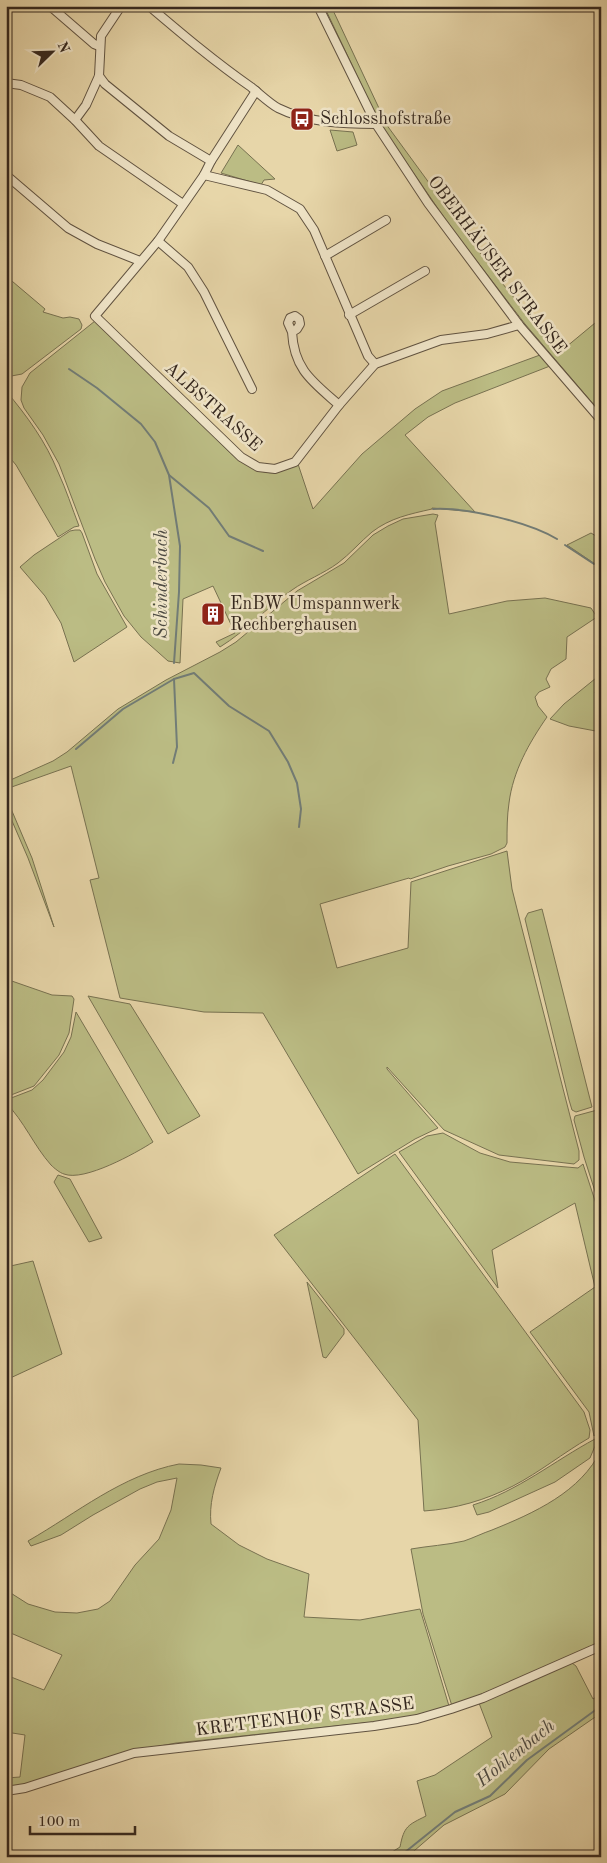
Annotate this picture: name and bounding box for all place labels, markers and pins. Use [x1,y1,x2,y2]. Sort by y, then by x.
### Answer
bus stop icon: Schlosshofstraße [289,106,315,132]
place label: Schlosshofstraße [320,110,451,128]
place label: EnBW Umspannwerk Rechberghausen [230,595,400,634]
building icon: EnBW Umspannwerk Rechberghausen [200,601,226,627]

